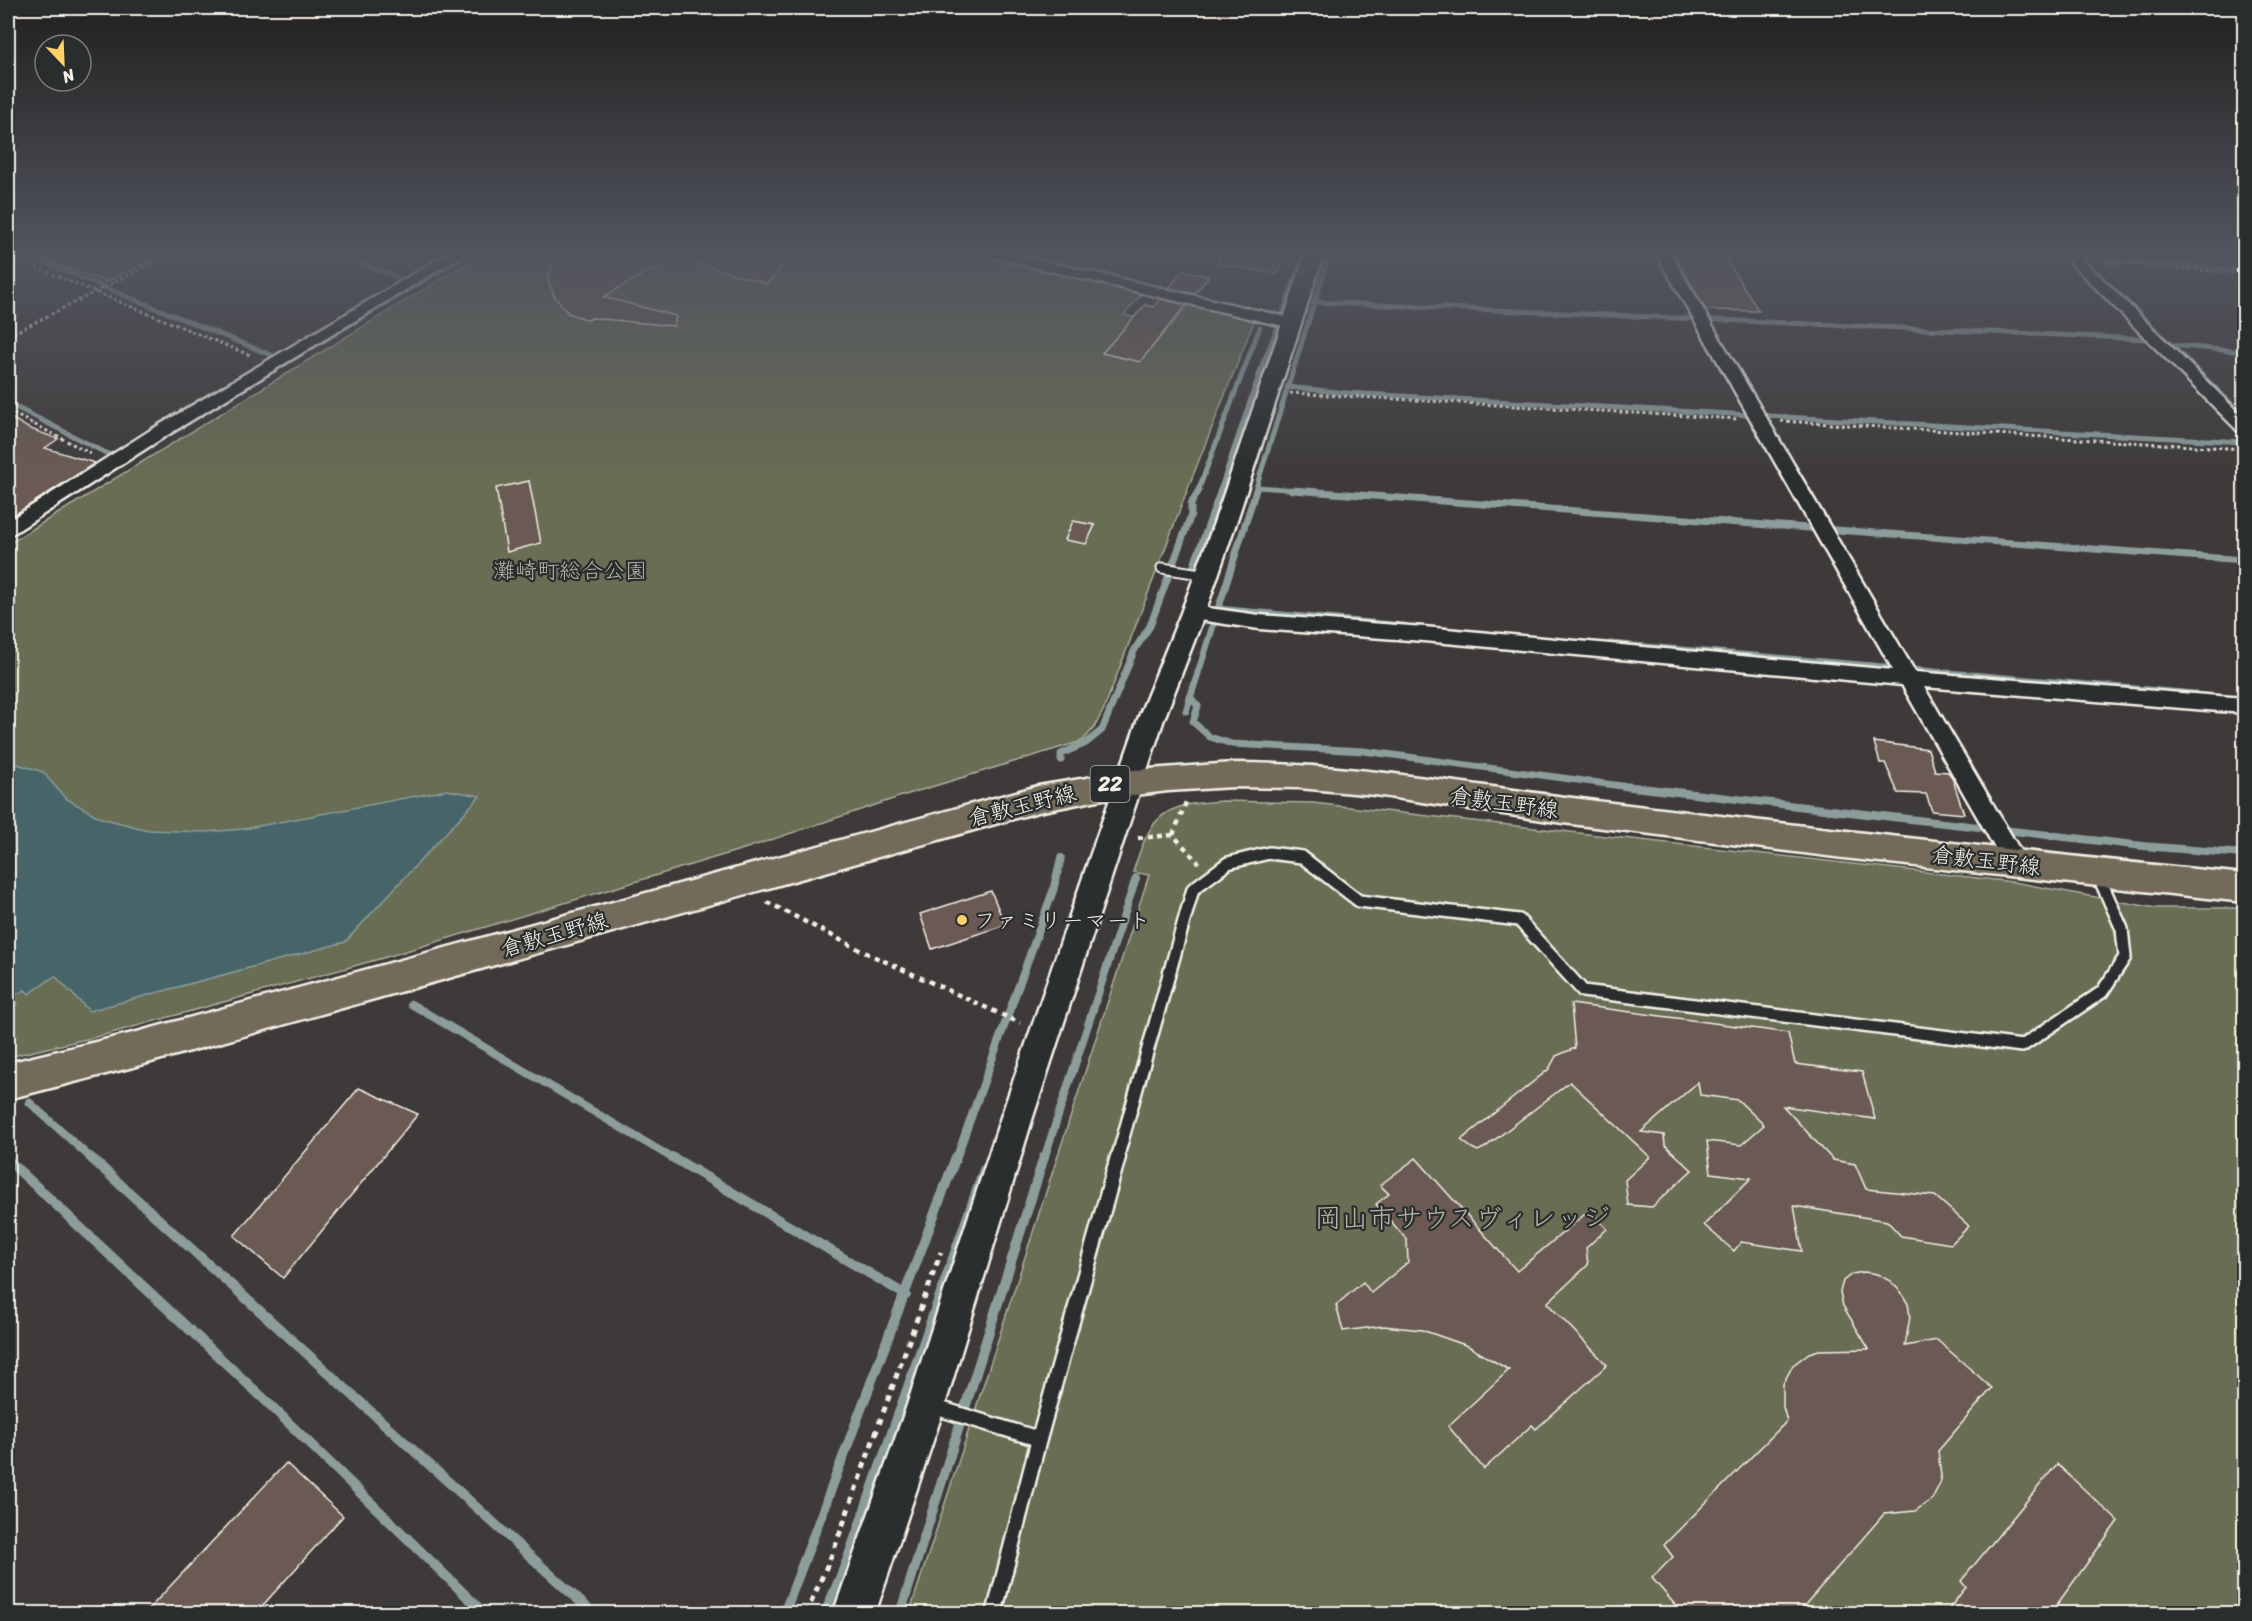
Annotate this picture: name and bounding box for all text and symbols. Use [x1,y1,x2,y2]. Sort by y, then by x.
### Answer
north arrow [33,33,93,93]
text: N [57,60,80,92]
park label: 灘崎町総合公園 [493,551,647,590]
road number: 22 [1090,766,1130,802]
street label: 倉敷玉野線 [964,773,1080,838]
street label: 倉敷玉野線 [1447,776,1561,829]
street label: 倉敷玉野線 [1929,834,2043,887]
street label: 倉敷玉野線 [496,901,612,968]
place label: ファミリーマート [974,901,1150,940]
marker: ファミリーマート [955,913,969,927]
park label: 岡山市サウスヴィレッジ [1314,1194,1610,1242]

